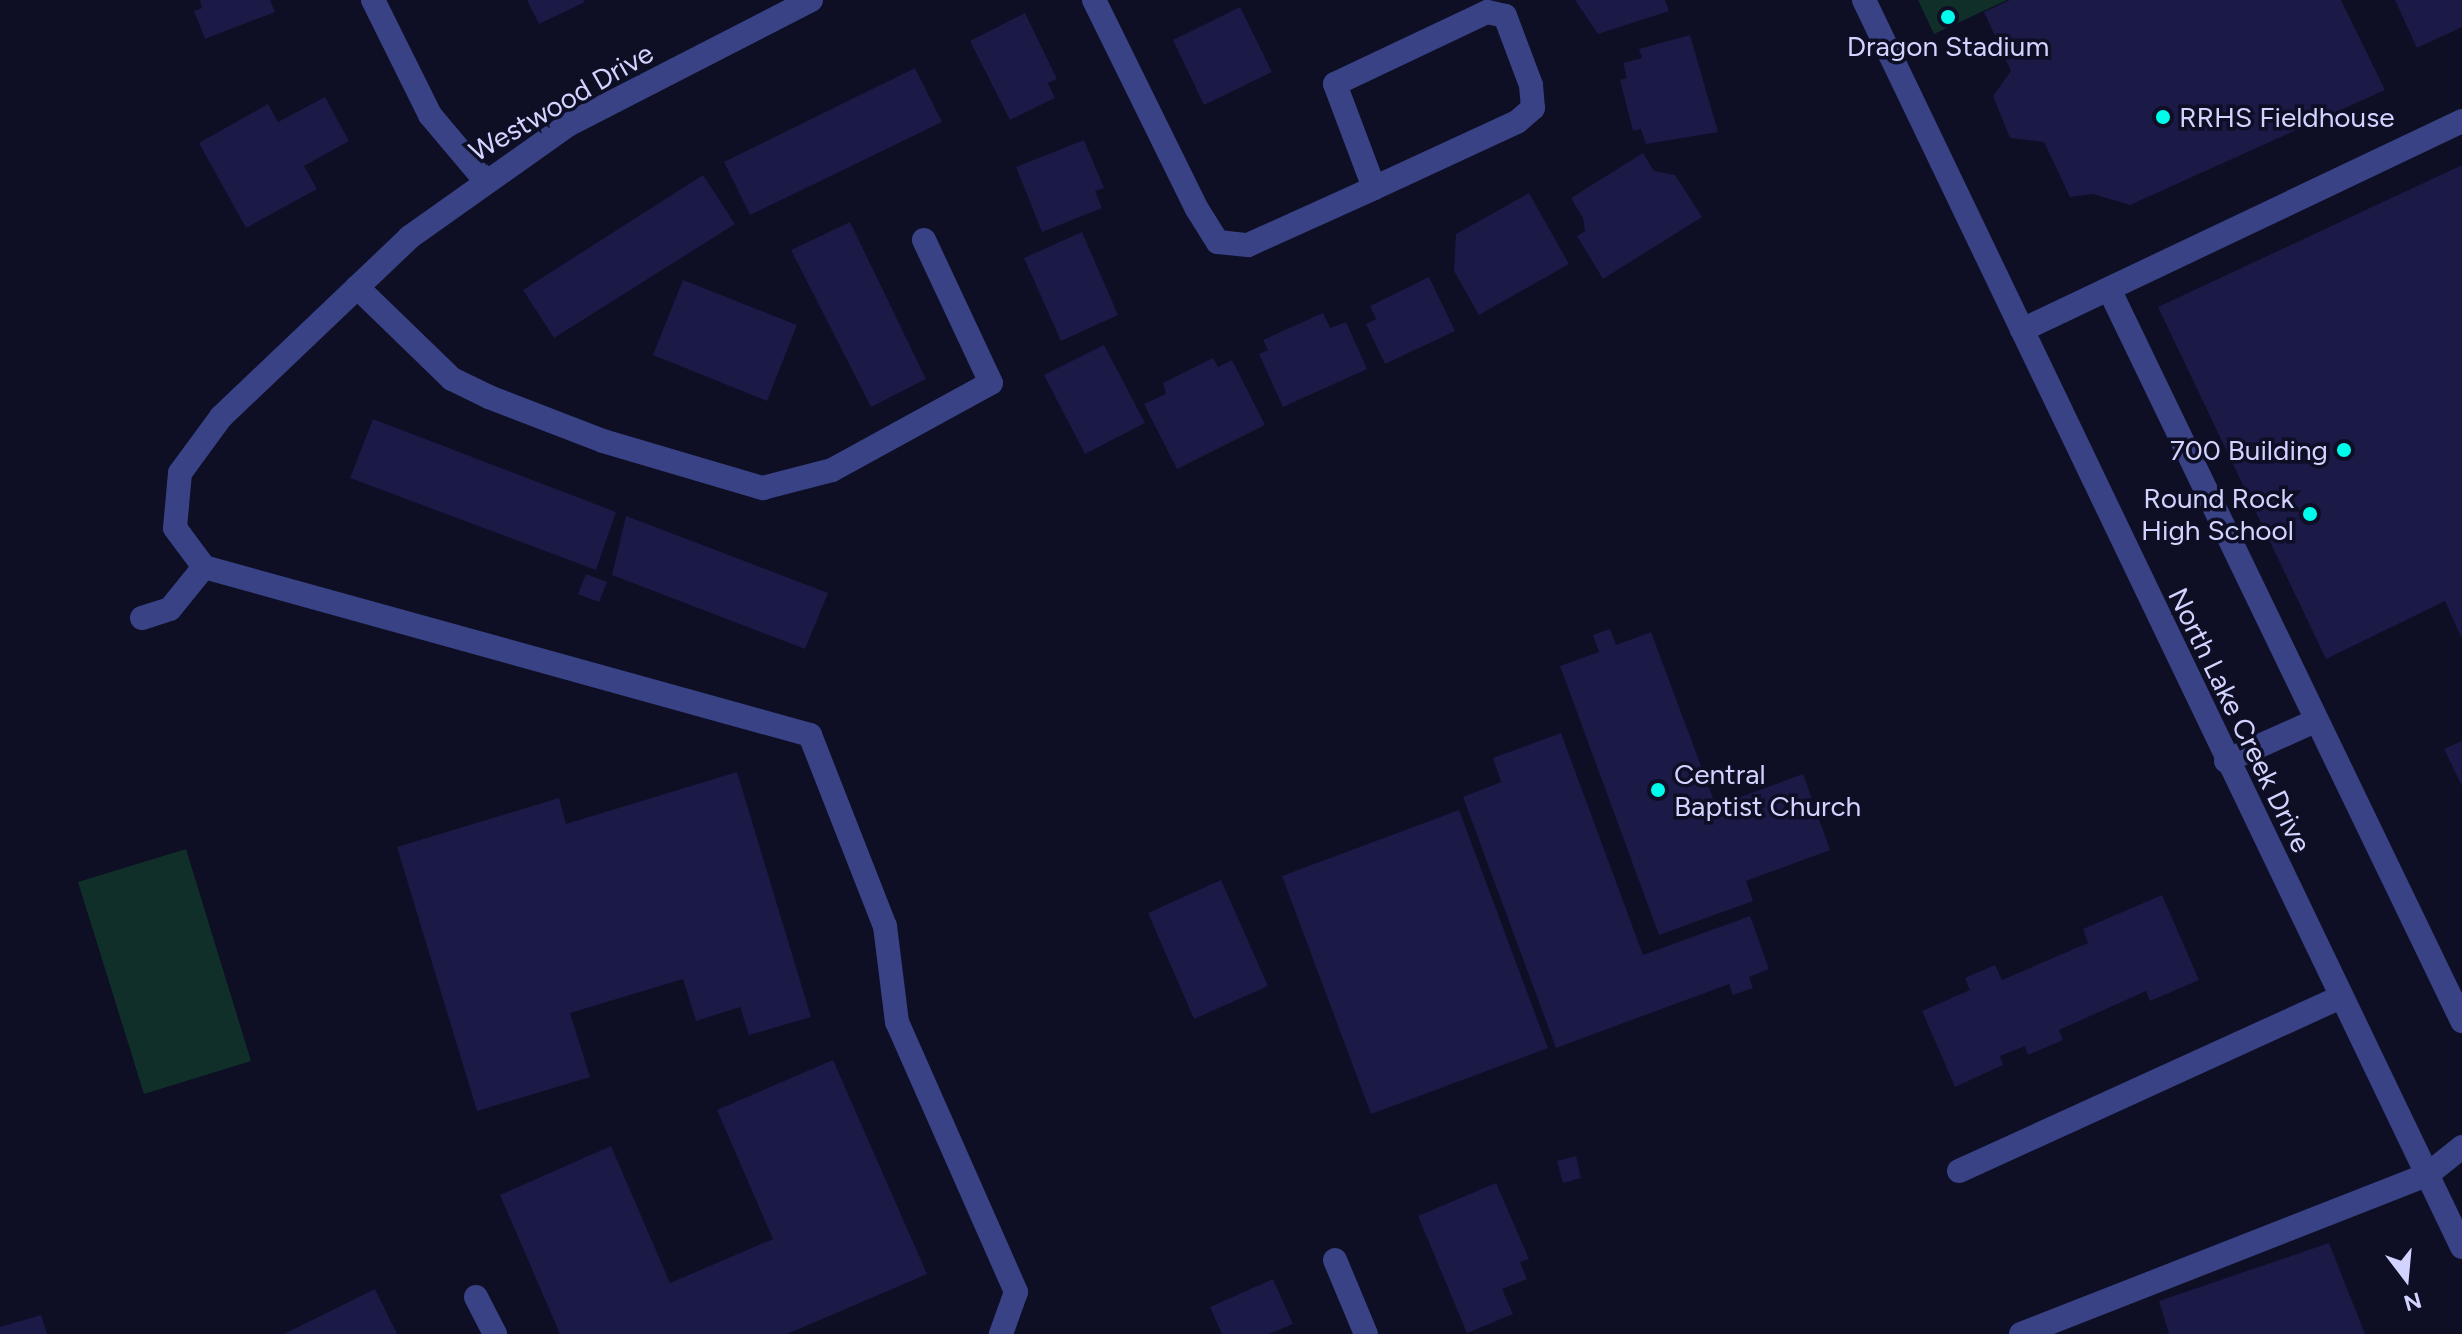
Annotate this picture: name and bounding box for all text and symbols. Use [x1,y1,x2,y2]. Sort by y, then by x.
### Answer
marker: Dragon Stadium [1939,8,1957,26]
place label: Dragon Stadium [1847,29,2049,63]
street label: Westwood Drive [463,36,659,168]
place label: RRHS Fieldhouse [2179,100,2395,134]
marker: RRHS Fieldhouse [2154,108,2172,126]
place label: 700 Building [2170,433,2328,467]
marker: 700 Building [2335,441,2353,459]
place label: Round Rock High School [2141,481,2294,547]
marker: Round Rock High School [2301,505,2319,523]
street label: North Lake Creek Drive [2161,582,2319,858]
place label: Central Baptist Church [1674,757,1861,823]
marker: Central Baptist Church [1649,781,1667,799]
north arrow [2366,1238,2446,1318]
text: N [2401,1286,2425,1317]

